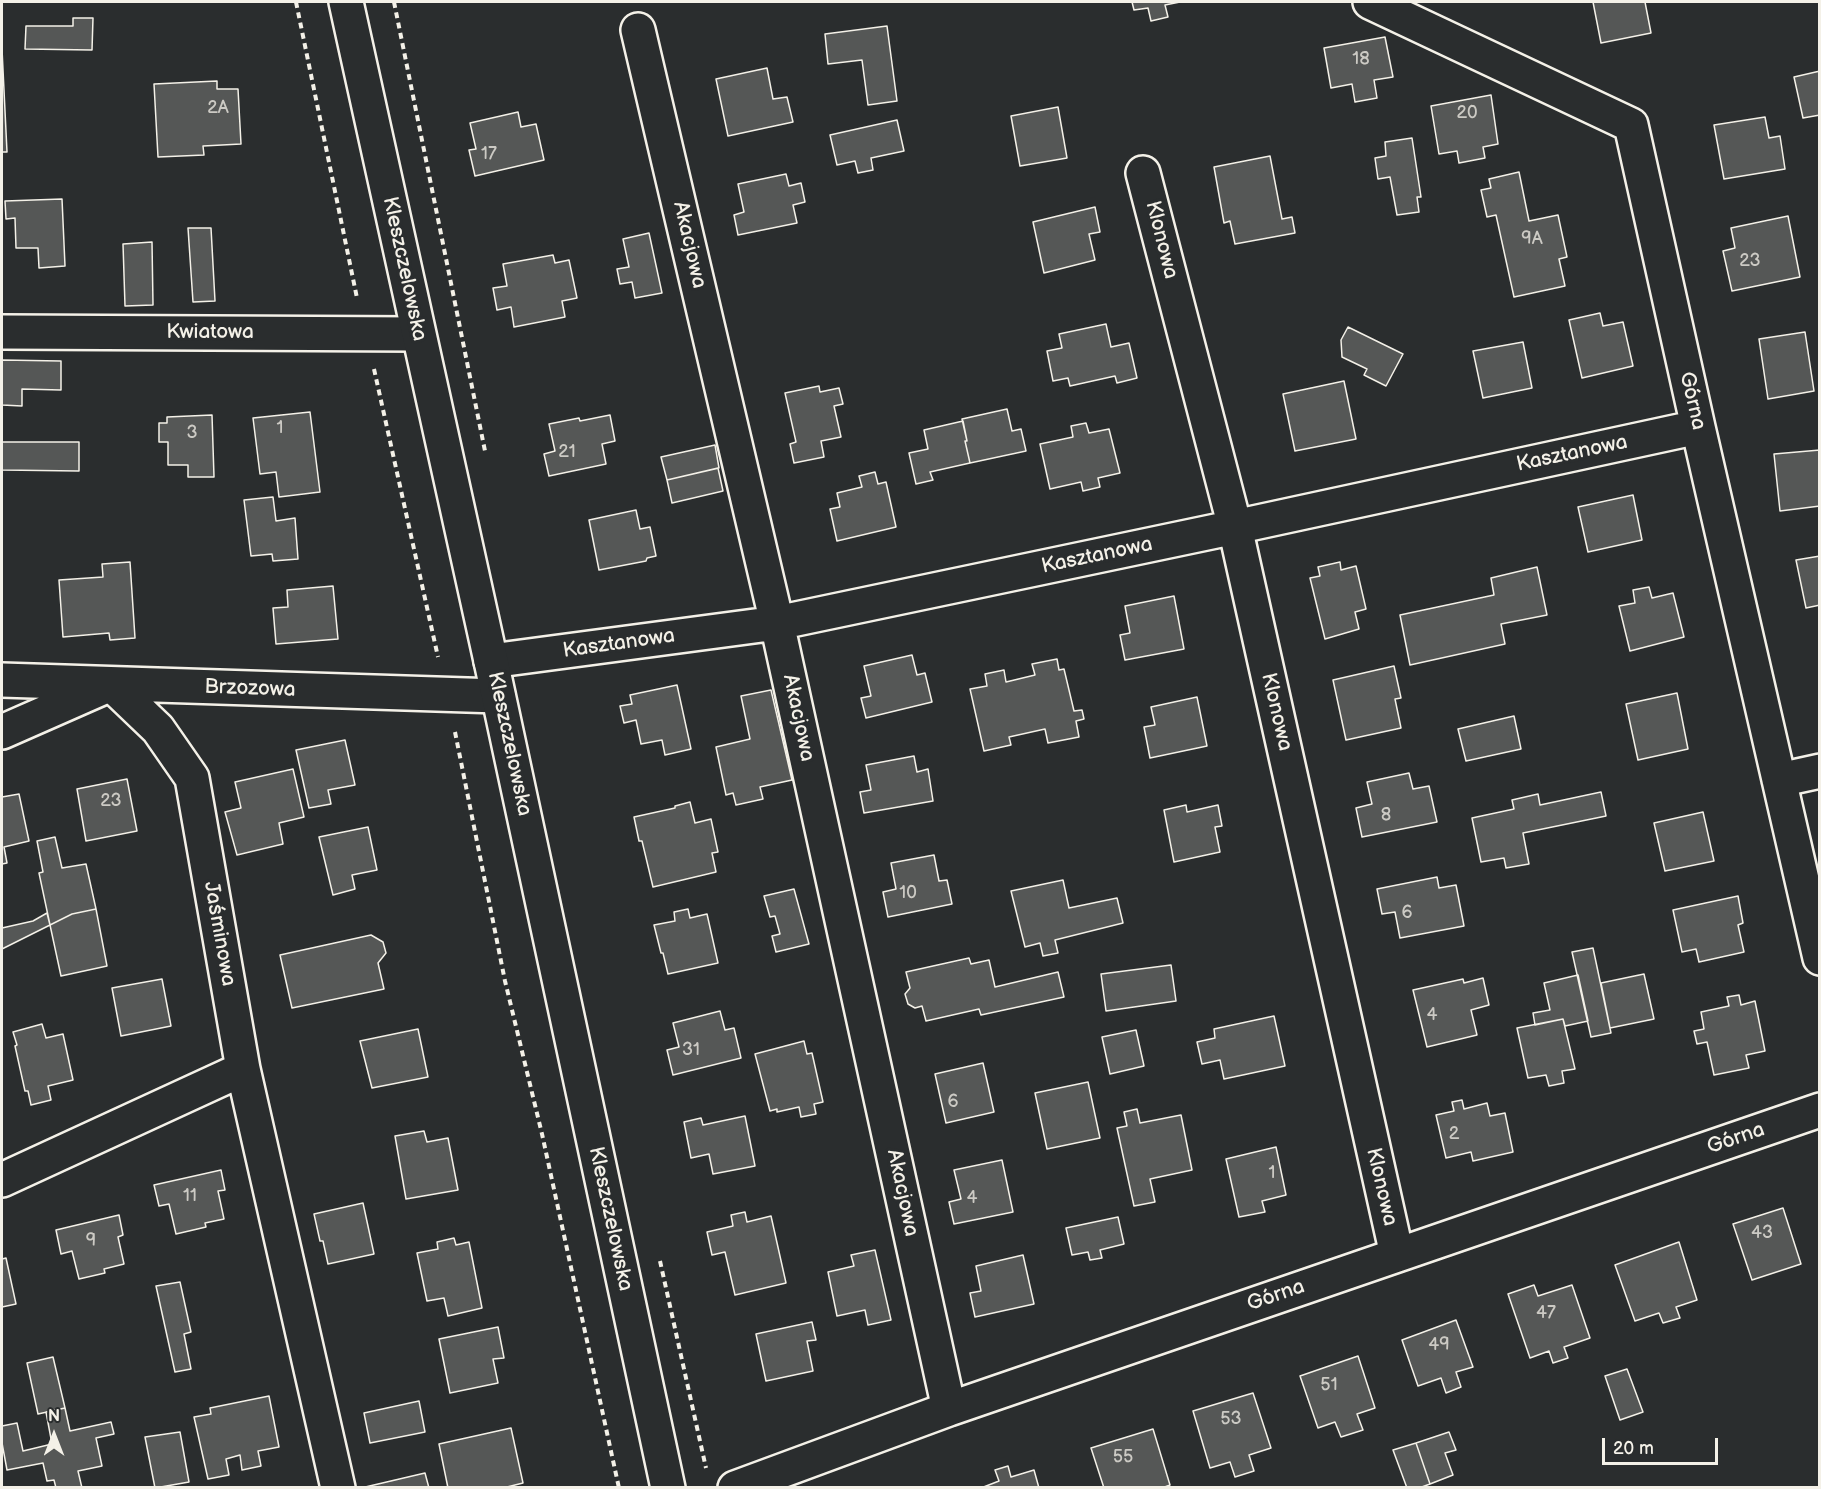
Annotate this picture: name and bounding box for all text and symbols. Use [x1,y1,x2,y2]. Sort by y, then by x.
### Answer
house number: 18 [1352,48,1370,70]
house number: 2A [207,97,229,119]
house number: 20 [1456,102,1478,124]
house number: 17 [481,143,497,165]
street label: Kleszczelowska [376,195,432,343]
street label: Klonowa [1139,198,1183,282]
street label: Akacjowa [667,199,711,291]
house number: 9A [1521,228,1543,250]
house number: 23 [1739,250,1761,272]
street label: Kwiatowa [166,320,254,346]
street label: Górna [1673,369,1711,433]
house number: 1 [277,417,283,439]
house number: 3 [186,422,198,444]
street label: Kasztanowa [1514,430,1630,478]
house number: 21 [558,441,576,463]
street label: Kasztanowa [1039,532,1155,580]
street label: Kasztanowa [561,624,677,664]
street label: Kleszczelowska [481,670,537,818]
street label: Klonowa [1255,670,1297,754]
street label: Akacjowa [776,672,820,764]
street label: Brzozowa [204,675,296,703]
house number: 23 [100,790,122,812]
house number: 8 [1381,804,1391,826]
street label: Jaśminowa [197,880,241,988]
house number: 10 [899,882,917,904]
house number: 6 [1402,902,1412,924]
house number: 4 [1427,1004,1437,1026]
house number: 31 [682,1039,700,1061]
house number: 6 [948,1091,958,1113]
street label: Górna [1704,1117,1768,1161]
house number: 2 [1449,1123,1459,1145]
street label: Kleszczelowska [582,1145,638,1293]
street label: Klonowa [1360,1145,1402,1229]
street label: Akacjowa [880,1147,924,1239]
house number: 1 [1269,1162,1275,1184]
house number: 11 [183,1185,197,1207]
house number: 4 [967,1187,977,1209]
house number: 43 [1751,1222,1773,1244]
house number: 9 [86,1230,96,1252]
street label: Górna [1244,1274,1308,1318]
house number: 47 [1536,1302,1556,1324]
house number: 49 [1428,1334,1450,1356]
house number: 51 [1320,1374,1338,1396]
north arrow [24,1405,84,1465]
text: N [48,1407,60,1426]
house number: 53 [1220,1408,1242,1430]
scale bar [1605,1426,1720,1464]
text: 20 m [1613,1438,1654,1459]
house number: 55 [1113,1446,1133,1468]

